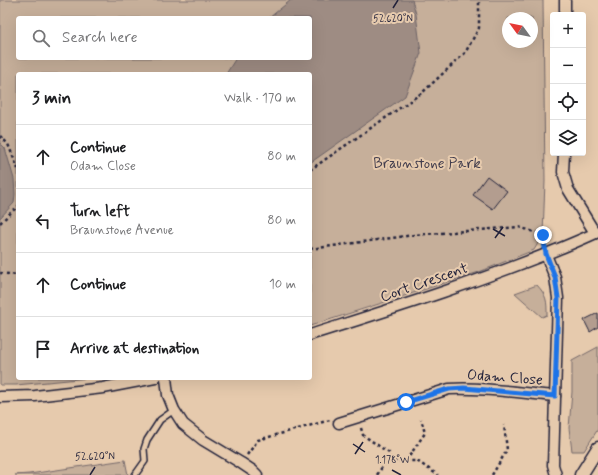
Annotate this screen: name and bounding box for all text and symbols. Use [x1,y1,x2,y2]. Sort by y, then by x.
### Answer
text: 52.620°N [373,12,413,26]
north arrow [502,12,538,48]
map controls [550,12,586,156]
button: + [550,12,586,48]
search box [16,16,312,60]
icon: search [30,27,52,49]
text: Search here [62,28,138,48]
button: − [550,48,586,84]
button: locate [550,84,586,120]
text: 3 min [32,87,71,109]
text: Walk · 170 m [224,90,296,107]
button: layers [550,120,586,156]
text: Continue [70,138,126,158]
icon: ahead [32,146,54,168]
text: 80 m [267,148,296,165]
park label: Braunstone Park [373,154,481,174]
text: Odam Close [70,158,136,175]
text: Turn left [70,202,130,222]
icon: left [32,210,54,232]
text: 80 m [267,212,296,229]
text: Braunstone Avenue [70,222,174,239]
route end [534,226,552,244]
street label: Cort Crescent [378,259,471,307]
icon: ahead [32,274,54,296]
text: Continue [70,275,126,295]
text: 10 m [269,276,296,293]
icon: arrive [32,338,54,360]
text: Arrive at destination [70,339,199,359]
street label: Odam Close [466,365,544,391]
route start [397,393,415,411]
text: 52.620°N [75,450,115,464]
text: 1.178°W [375,453,409,467]

